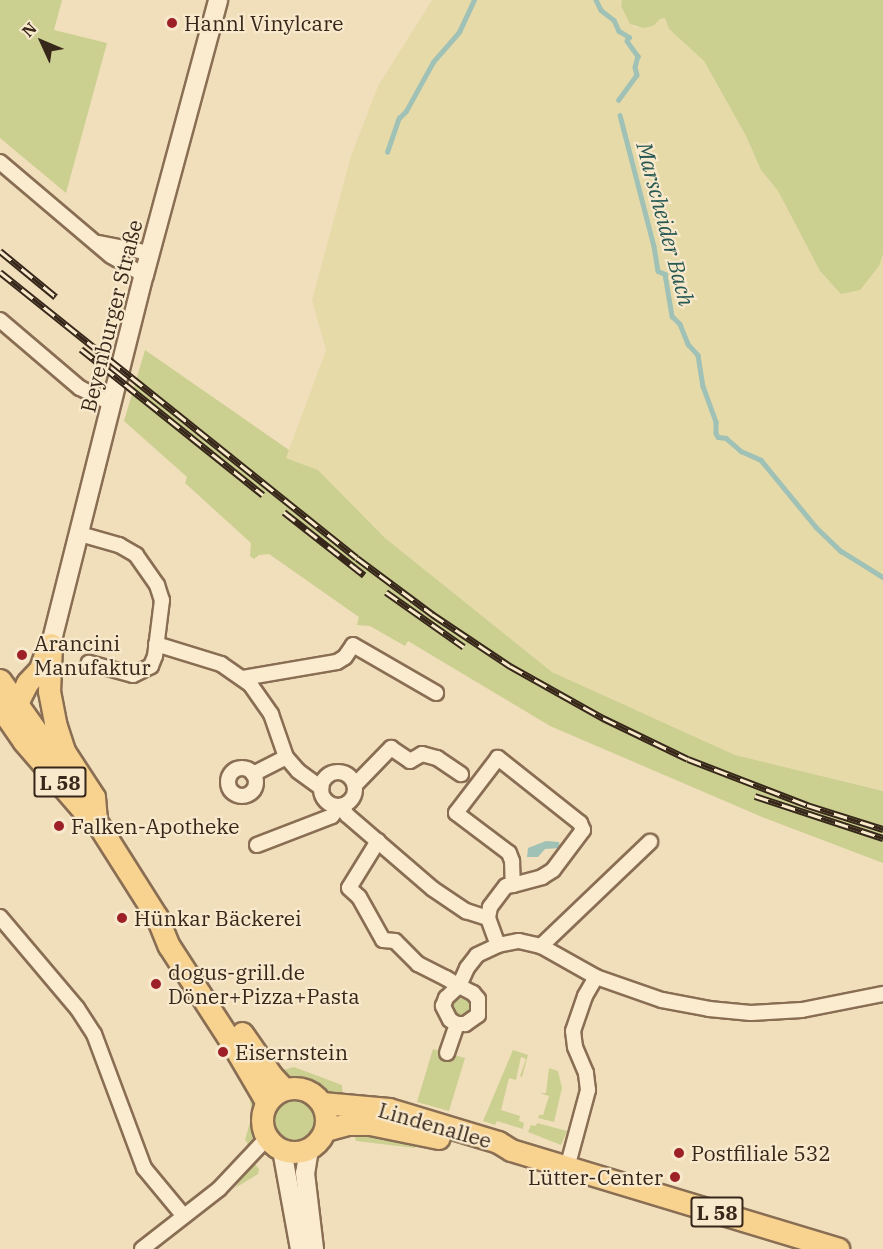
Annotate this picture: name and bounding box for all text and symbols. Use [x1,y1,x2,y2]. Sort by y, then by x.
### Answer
place label: Hannl Vinylcare [184,10,344,36]
north arrow [12,12,72,72]
marker: Hannl Vinylcare [165,16,179,30]
text: N [17,18,41,41]
water label: Marscheider Bach [631,139,701,309]
street label: Beyenburger Straße [75,217,147,415]
place label: Arancini Manufaktur [34,630,151,680]
marker: Arancini Manufaktur [15,648,29,662]
road number: L 58 [33,765,87,799]
place label: Falken-Apotheke [71,813,240,839]
marker: Falken-Apotheke [52,819,66,833]
place label: Hünkar Bäckerei [134,905,302,931]
marker: Hünkar Bäckerei [115,911,129,925]
place label: dogus-grill.de Döner+Pizza+Pasta [168,959,360,1009]
marker: dogus-grill.de Döner+Pizza+Pasta [149,977,163,991]
place label: Eisernstein [235,1039,348,1065]
marker: Eisernstein [216,1045,230,1059]
street label: Lindenallee [376,1097,494,1153]
place label: Postfiliale 532 [691,1140,831,1166]
marker: Postfiliale 532 [672,1146,686,1160]
place label: Lütter-Center [528,1164,663,1190]
marker: Lütter-Center [668,1170,682,1184]
road number: L 58 [690,1195,744,1229]

